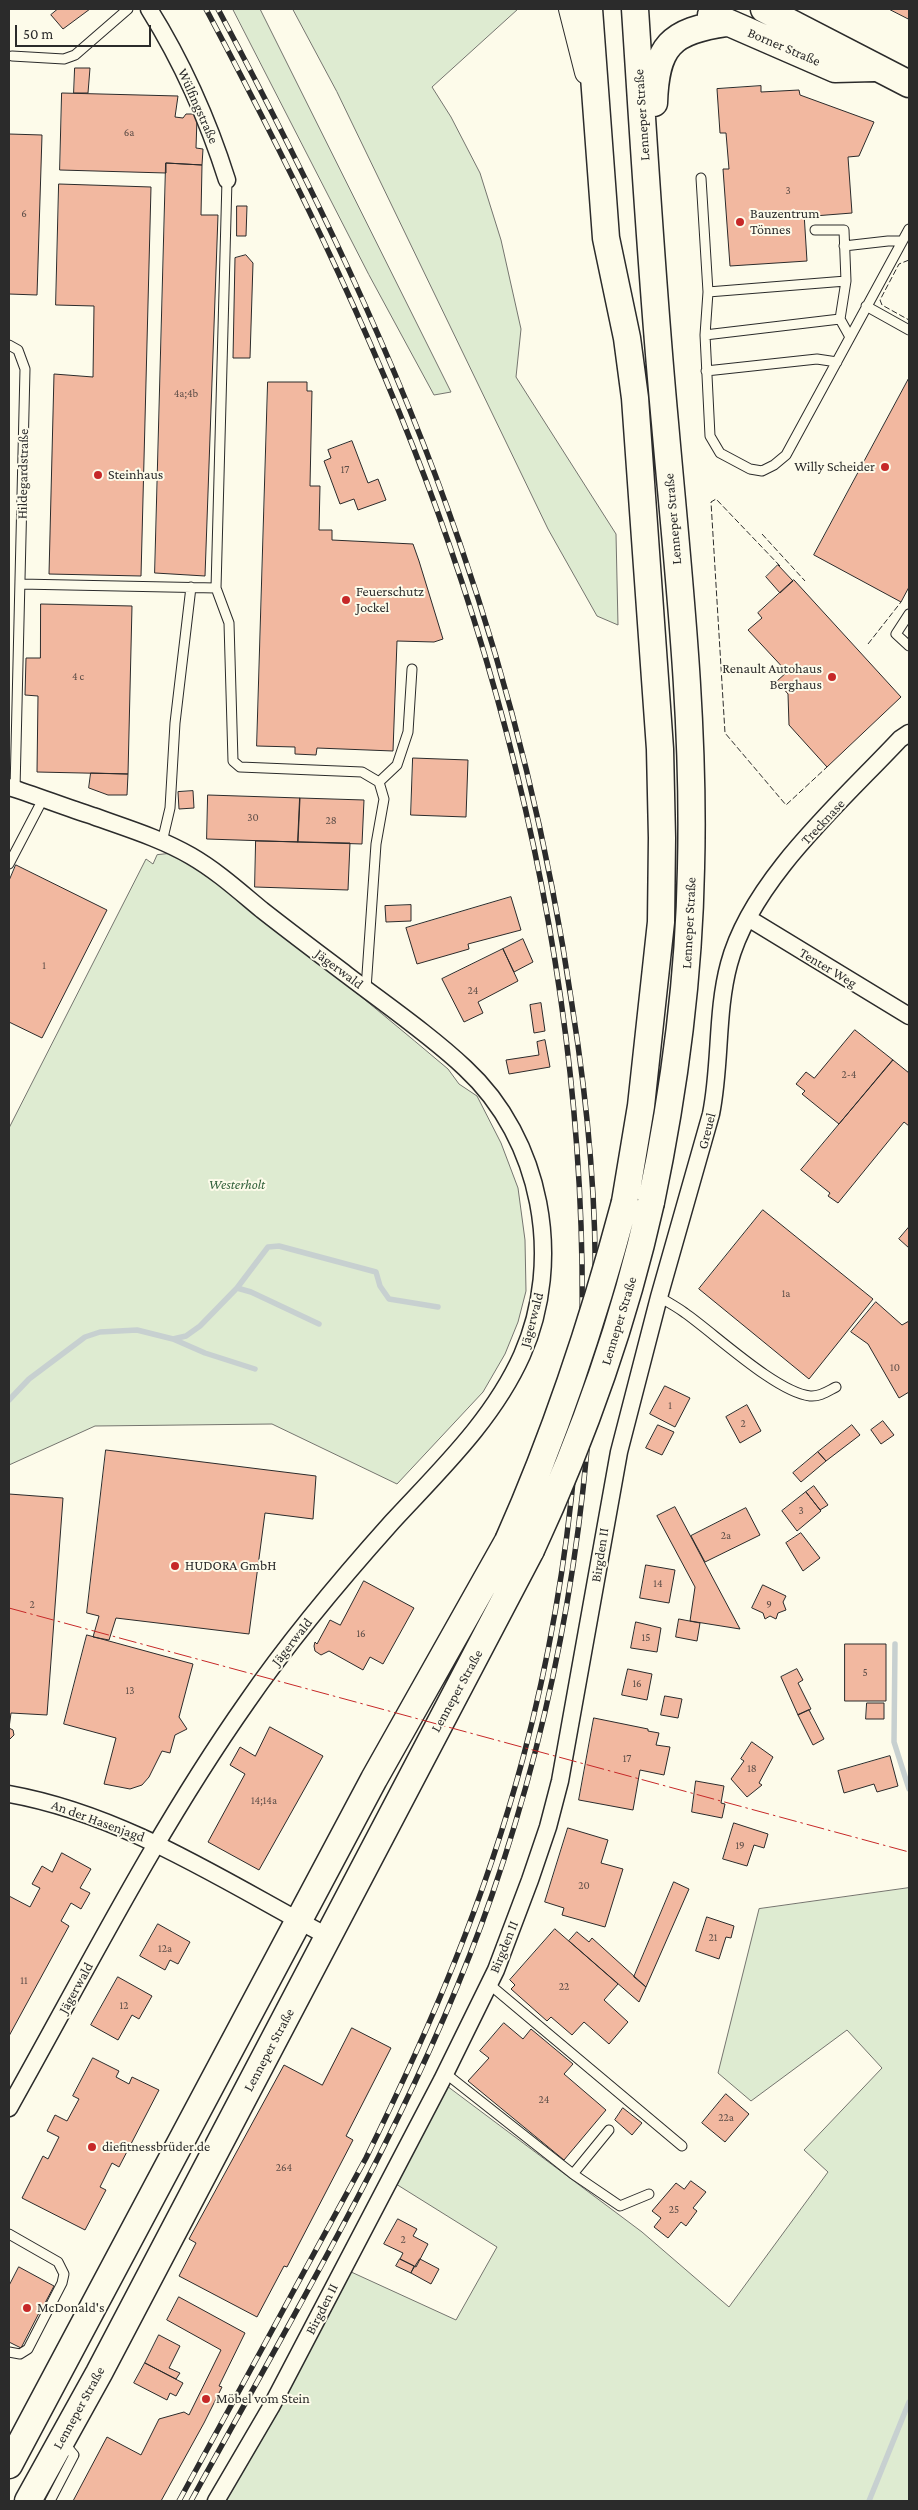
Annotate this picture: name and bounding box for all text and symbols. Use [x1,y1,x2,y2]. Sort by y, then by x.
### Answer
scale bar [18,15,154,47]
street label: Borner Straße [745,24,823,70]
text: 50 m [23,26,53,42]
street label: Wülfingstraße [174,66,222,146]
street label: Lenneper Straße [630,69,654,161]
house number: 6a [124,126,134,140]
house number: 3 [785,184,791,198]
place label: Bauzentrum Tönnes [750,206,819,238]
house number: 6 [21,207,27,221]
marker: Bauzentrum Tönnes [734,216,746,228]
house number: 4a;4b [174,387,198,401]
street label: Hildegardstraße [14,429,32,519]
place label: Willy Scheider [794,459,875,475]
marker: Willy Scheider [879,461,891,473]
house number: 17 [341,463,349,477]
place label: Steinhaus [108,467,163,483]
marker: Steinhaus [92,469,104,481]
street label: Lenneper Straße [661,473,685,565]
place label: Feuerschutz Jockel [356,584,424,616]
marker: Feuerschutz Jockel [340,594,352,606]
place label: Renault Autohaus Berghaus [722,661,822,694]
house number: 4 c [72,670,84,684]
marker: Renault Autohaus Berghaus [826,671,838,683]
street label: Trecknase [798,796,848,848]
house number: 30 [247,811,259,825]
house number: 28 [325,814,337,828]
street label: Lenneper Straße [678,877,700,969]
street label: Tenter Weg [796,944,860,992]
street label: Jägerwald [312,945,366,993]
house number: 1 [42,959,46,973]
house number: 24 [468,984,478,998]
house number: 2-4 [842,1068,856,1082]
street label: Greuel [694,1111,720,1151]
park label: Westerholt [209,1177,265,1193]
street label: Lenneper Straße [598,1275,640,1367]
house number: 1a [782,1287,790,1301]
street label: Jägerwald [517,1291,547,1349]
house number: 10 [890,1361,900,1375]
house number: 1 [668,1399,672,1413]
house number: 2 [740,1417,746,1431]
house number: 3 [798,1504,804,1518]
street label: Birgden II [587,1527,613,1583]
house number: 2a [721,1529,731,1543]
place label: HUDORA GmbH [185,1558,276,1574]
marker: HUDORA GmbH [169,1560,181,1572]
house number: 14 [653,1577,663,1591]
house number: 2 [29,1598,35,1612]
house number: 9 [766,1598,772,1612]
street label: Jägerwald [268,1615,316,1669]
house number: 16 [356,1627,366,1641]
house number: 15 [642,1631,650,1645]
street label: Lenneper Straße [427,1647,487,1735]
house number: 5 [862,1666,868,1680]
house number: 16 [632,1677,642,1691]
house number: 13 [126,1684,134,1698]
house number: 17 [623,1752,631,1766]
house number: 18 [747,1762,757,1776]
house number: 14;14a [251,1794,277,1808]
street label: An der Hasenjagd [49,1796,147,1846]
house number: 19 [735,1839,745,1853]
house number: 20 [578,1879,590,1893]
street label: Birgden II [486,1918,522,1976]
house number: 21 [709,1931,717,1945]
house number: 12a [158,1942,172,1956]
street label: Jägerwald [55,1959,97,2017]
house number: 11 [20,1974,28,1988]
house number: 22 [559,1980,569,1994]
house number: 12 [120,1999,128,2013]
street label: Lenneper Straße [240,2006,298,2094]
house number: 24 [539,2093,549,2107]
house number: 22a [718,2111,734,2125]
place label: diefitnessbrüder.de [102,2139,210,2155]
marker: diefitnessbrüder.de [86,2141,98,2153]
house number: 264 [276,2161,292,2175]
house number: 25 [669,2203,679,2217]
house number: 2 [400,2233,406,2247]
street label: Birgden II [302,2281,342,2337]
place label: McDonald's [37,2300,104,2316]
marker: McDonald's [21,2302,33,2314]
street label: Lenneper Straße [49,2364,109,2452]
place label: Möbel vom Stein [216,2391,310,2407]
marker: Möbel vom Stein [200,2393,212,2405]

